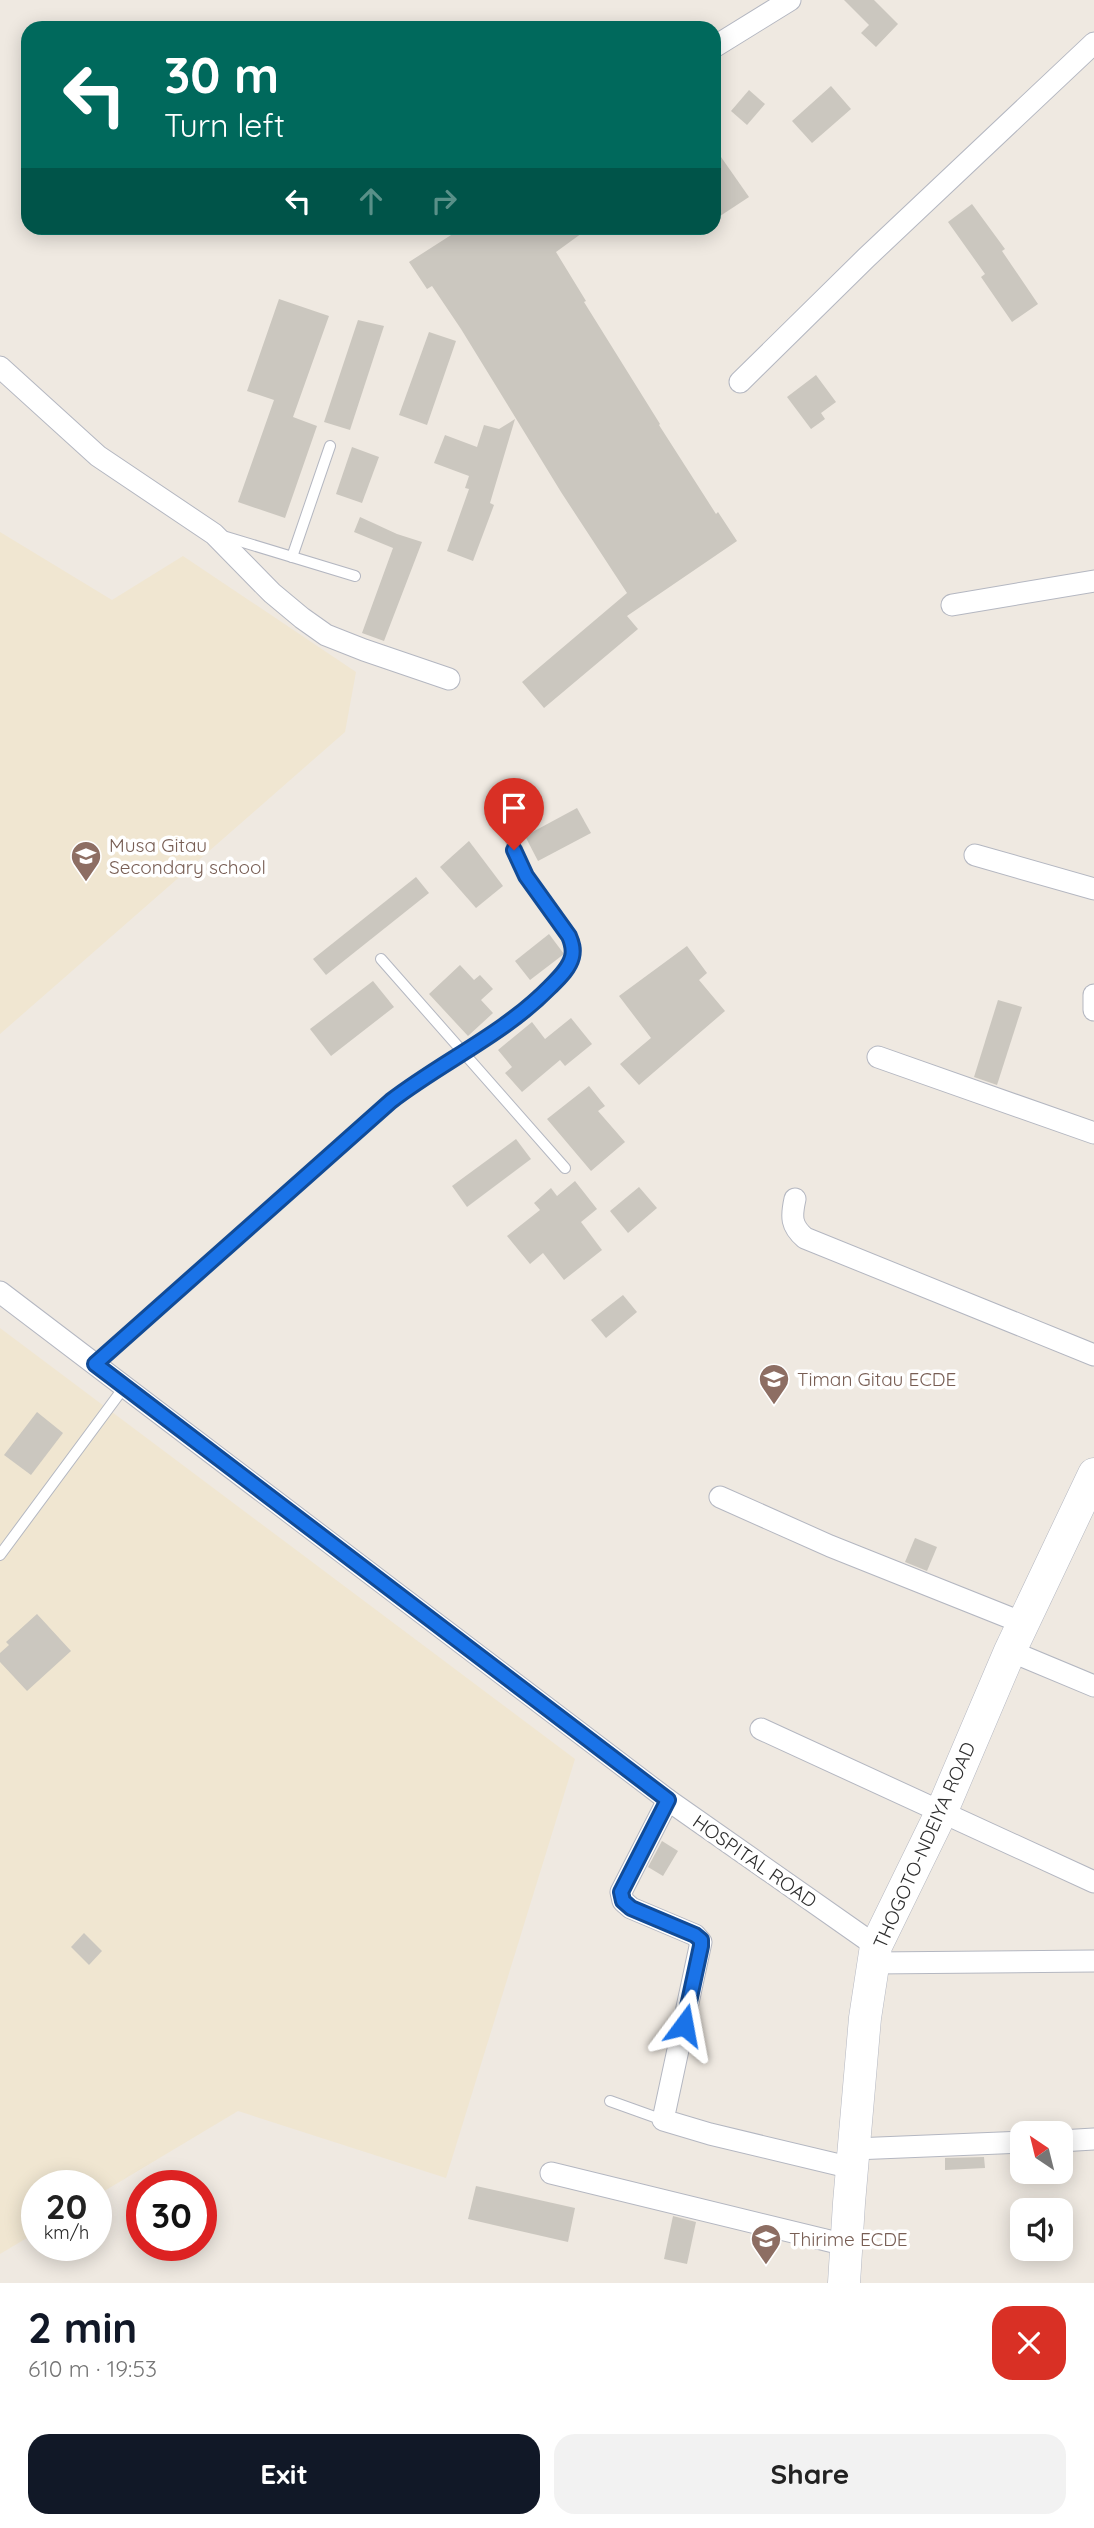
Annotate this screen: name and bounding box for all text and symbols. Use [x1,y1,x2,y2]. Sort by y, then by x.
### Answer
text: 30 m [164,44,279,105]
icon: left [49,49,140,140]
text: Turn left [164,105,285,145]
icon: left [279,182,317,220]
icon: ahead [352,182,390,220]
icon: right [425,182,463,220]
pin [484,778,544,850]
icon: arrive [495,789,533,827]
place label: Musa Gitau Secondary school [109,833,266,879]
school or university icon: Musa Gitau Secondary school [69,839,103,883]
school or university icon: Timan Gitau ECDE [757,1362,791,1406]
place label: Timan Gitau ECDE [797,1367,956,1391]
street label: THOGOTO-NDEIYA ROAD [868,1738,980,1952]
street label: HOSPITAL ROAD [688,1809,822,1913]
position arrow [647,1988,721,2062]
north arrow [1010,2121,1073,2184]
map controls [1010,2121,1073,2261]
speed limit sign: 30 [126,2170,217,2261]
text: 20 [46,2184,87,2228]
button: sound [1010,2198,1073,2261]
text: km/h [44,2221,89,2244]
school or university icon: Thirime ECDE [749,2222,783,2266]
place label: Thirime ECDE [789,2227,908,2251]
text: 2 min [28,2301,137,2354]
button: close [992,2306,1066,2380]
text: 610 m · 19:53 [28,2354,157,2383]
button: Exit [28,2434,540,2514]
button: Share [554,2434,1066,2514]

